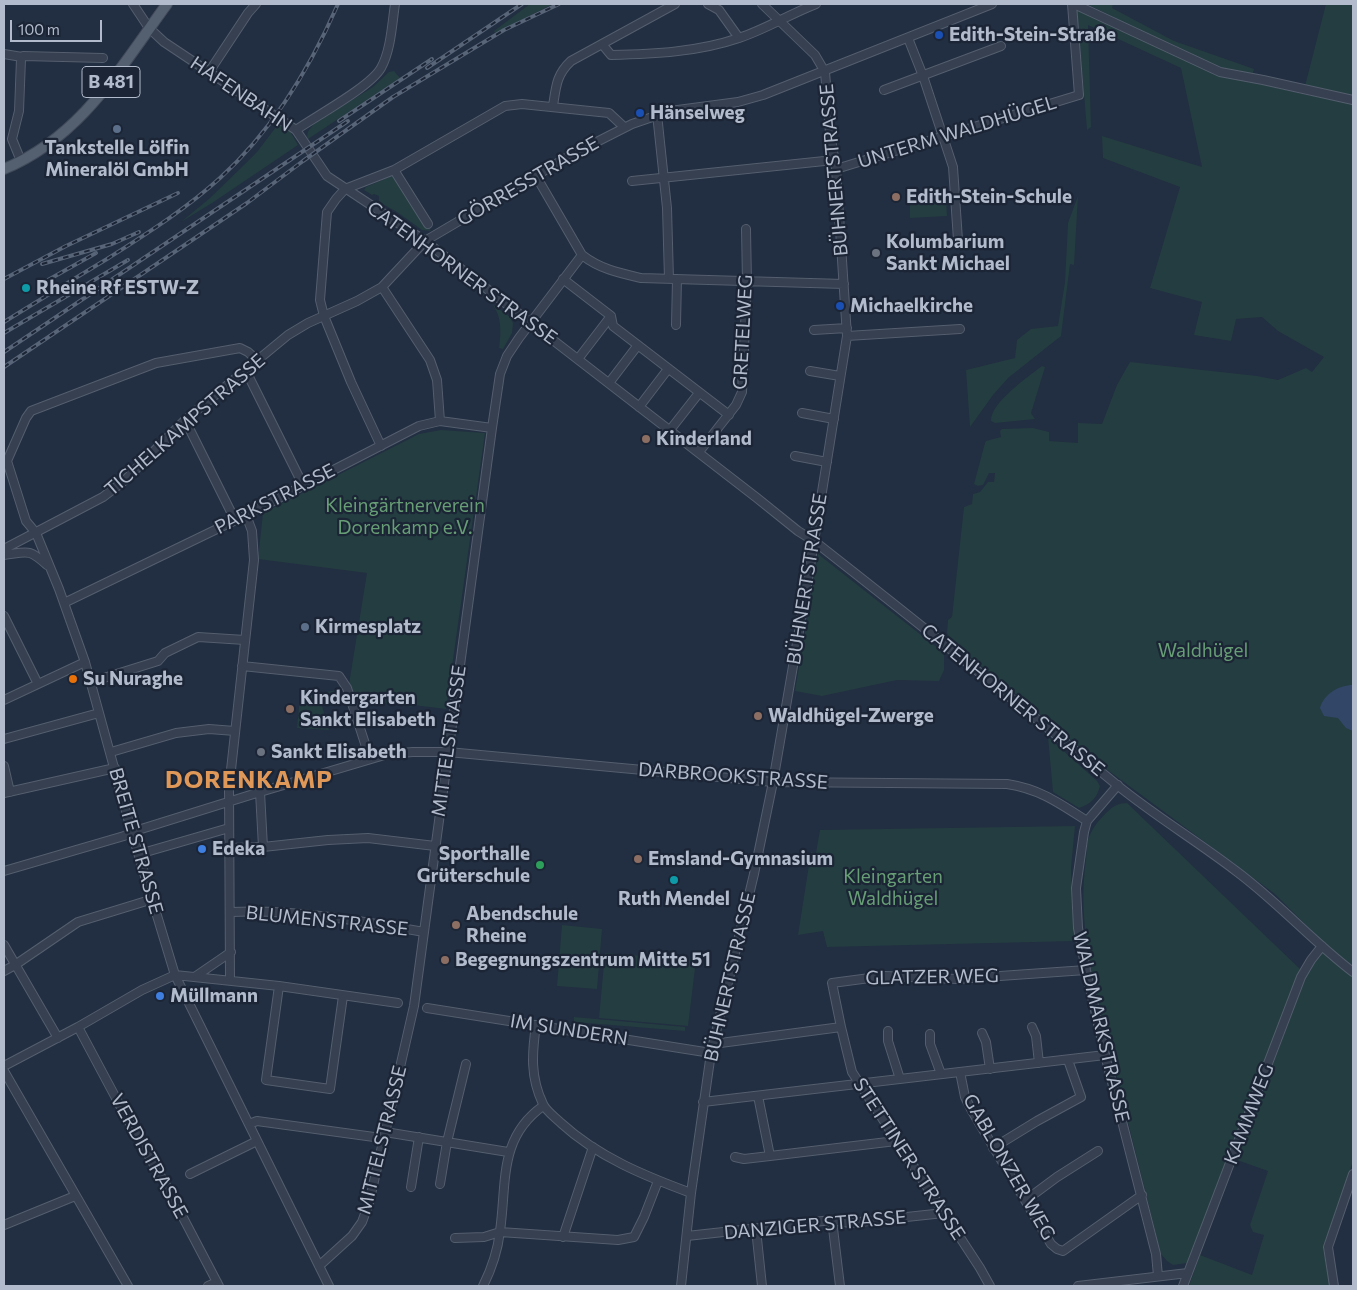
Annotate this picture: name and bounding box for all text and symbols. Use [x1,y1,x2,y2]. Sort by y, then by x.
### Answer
scale bar [12,10,105,42]
text: 100 m [18,20,60,38]
place label: Edith-Stein-Straße [949,24,1116,46]
marker: Edith-Stein-Straße [933,29,945,41]
street label: HAFENBAHN [186,52,296,136]
road number: B 481 [82,66,140,98]
street label: BÜHNERTSTRASSE [815,83,853,257]
street label: UNTERM WALDHÜGEL [855,91,1059,173]
place label: Hänselweg [650,102,745,124]
marker: Hänselweg [634,107,646,119]
marker: Tankstelle Lölfin Mineralöl GmbH [111,123,123,135]
street label: GÖRRESSTRASSE [453,131,603,231]
place label: Tankstelle Lölfin Mineralöl GmbH [44,137,190,181]
place label: Edith-Stein-Schule [906,186,1072,208]
marker: Edith-Stein-Schule [890,191,902,203]
street label: CATENHORNER STRASSE [363,196,561,350]
place label: Kolumbarium Sankt Michael [886,231,1010,275]
marker: Kolumbarium Sankt Michael [870,247,882,259]
street label: GRETELWEG [729,274,757,390]
place label: Rheine Rf ESTW-Z [36,277,199,299]
marker: Rheine Rf ESTW-Z [20,282,32,294]
place label: Michaelkirche [850,295,973,317]
marker: Michaelkirche [834,300,846,312]
street label: TICHELKAMPSTRASSE [100,349,270,501]
place label: Kinderland [656,428,752,450]
marker: Kinderland [640,433,652,445]
street label: PARKSTRASSE [211,459,339,539]
street label: BÜHNERTSTRASSE [782,492,832,666]
park label: Kleingärtnerverein Dorenkamp e.V. [325,495,485,539]
place label: Kirmesplatz [315,616,421,638]
street label: CATENHORNER STRASSE [917,619,1109,781]
marker: Kirmesplatz [299,621,311,633]
park label: Waldhügel [1158,640,1248,662]
street label: MITTELSTRASSE [427,664,471,818]
place label: Su Nuraghe [83,668,183,690]
marker: Su Nuraghe [67,673,79,685]
place label: Kindergarten Sankt Elisabeth [300,687,436,731]
marker: Kindergarten Sankt Elisabeth [284,703,296,715]
place label: Waldhügel-Zwerge [768,705,934,727]
marker: Waldhügel-Zwerge [752,710,764,722]
place label: Sankt Elisabeth [271,741,407,763]
marker: Sankt Elisabeth [255,746,267,758]
street label: DARBROOKSTRASSE [637,758,829,794]
street label: BREITE STRASSE [104,765,168,917]
district label: DORENKAMP [164,766,334,794]
place label: Edeka [212,838,265,860]
marker: Edeka [196,843,208,855]
place label: Sporthalle Grüterschule [417,843,530,887]
place label: Emsland-Gymnasium [648,848,833,870]
marker: Emsland-Gymnasium [632,853,644,865]
marker: Sporthalle Grüterschule [534,859,546,871]
park label: Kleingarten Waldhügel [843,866,943,910]
marker: Ruth Mendel [668,874,680,886]
place label: Ruth Mendel [618,888,730,910]
street label: BÜHNERTSTRASSE [699,890,761,1064]
street label: BLUMENSTRASSE [245,901,409,941]
place label: Abendschule Rheine [466,903,578,947]
marker: Abendschule Rheine [450,919,462,931]
street label: WALDMARKSTRASSE [1068,929,1134,1125]
place label: Begegnungszentrum Mitte 51 [455,949,711,971]
marker: Begegnungszentrum Mitte 51 [439,954,451,966]
street label: GLATZER WEG [865,964,999,990]
place label: Müllmann [170,985,258,1007]
marker: Müllmann [154,990,166,1002]
street label: IM SUNDERN [509,1009,629,1051]
street label: KAMMWEG [1219,1060,1279,1168]
street label: MITTELSTRASSE [352,1063,412,1217]
street label: STETTINER STRASSE [848,1074,970,1244]
street label: VERDISTRASSE [105,1090,193,1222]
street label: GABLONZER WEG [958,1090,1060,1244]
street label: DANZIGER STRASSE [723,1206,907,1244]

